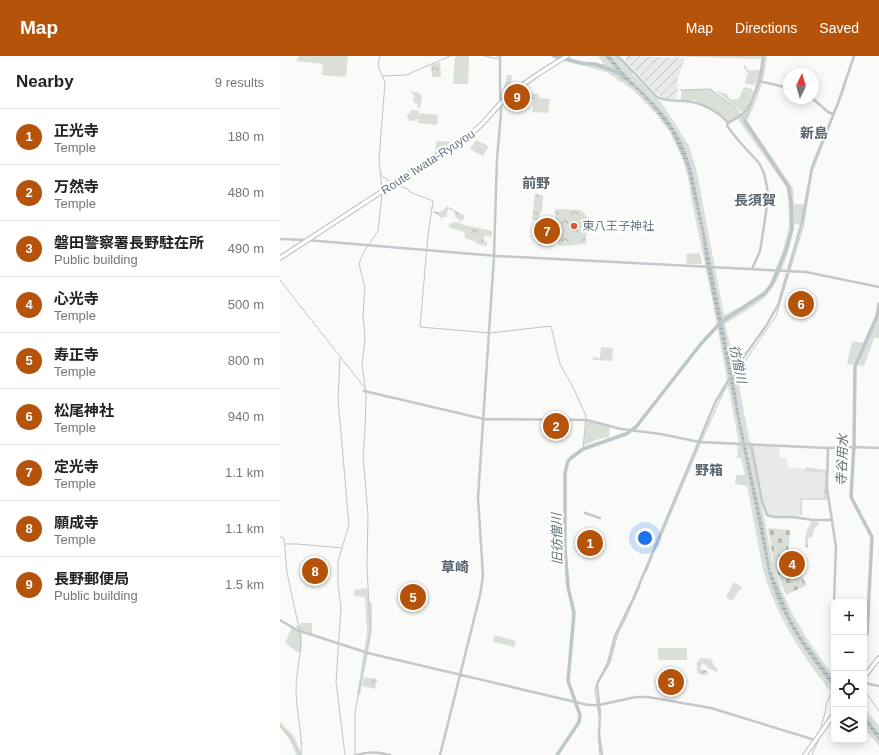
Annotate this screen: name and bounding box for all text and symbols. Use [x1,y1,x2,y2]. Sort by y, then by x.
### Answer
text: Map [20,17,58,38]
text: Map [686,20,713,36]
text: Directions [735,20,797,36]
text: Saved [819,20,859,36]
north arrow [783,68,819,104]
text: Nearby [16,72,74,91]
text: 9 results [215,75,264,90]
pin: 9 [504,82,530,112]
text: 正光寺 [54,122,99,139]
district label: 新島 [800,125,828,141]
street label: Route Iwata-Ryuyou [379,127,477,197]
text: 1 [25,129,33,144]
text: 180 m [228,129,264,144]
text: Temple [54,140,96,155]
district label: 前野 [522,175,550,191]
text: 万然寺 [54,178,99,195]
text: 2 [25,185,33,200]
text: 480 m [228,185,264,200]
district label: 長須賀 [734,192,776,208]
text: Temple [54,196,96,211]
pin: 7 [534,216,560,246]
place label: 東八王子神社 [582,219,654,233]
marker: 東八王子神社 [569,221,579,231]
text: 磐田警察署長野駐在所 [54,234,204,251]
text: 3 [25,241,33,256]
text: 490 m [228,241,264,256]
text: Public building [54,252,138,267]
pin: 6 [788,289,814,319]
text: 心光寺 [54,290,99,307]
text: 4 [25,297,33,312]
text: 500 m [228,297,264,312]
text: Temple [54,308,96,323]
water label: 彷僧川 [727,343,750,387]
text: 寿正寺 [54,346,99,363]
text: 5 [25,353,33,368]
text: 800 m [228,353,264,368]
text: Temple [54,364,96,379]
text: 松尾神社 [54,402,114,419]
text: 6 [25,409,33,424]
text: 940 m [228,409,264,424]
pin: 2 [543,411,569,441]
text: Temple [54,420,96,435]
water label: 寺谷用水 [834,432,850,486]
text: 定光寺 [54,458,99,475]
district label: 野箱 [695,462,723,478]
text: 7 [25,465,33,480]
text: 1.1 km [225,465,264,480]
text: Temple [54,476,96,491]
water label: 旧彷僧川 [549,511,565,565]
text: 願成寺 [54,514,99,531]
text: 8 [25,521,33,536]
text: 1.1 km [225,521,264,536]
pin: 1 [577,528,603,558]
your location [635,528,655,548]
text: Temple [54,532,96,547]
pin: 4 [779,549,805,579]
pin: 8 [302,556,328,586]
district label: 草崎 [441,559,469,575]
text: 長野郵便局 [54,570,129,587]
text: 9 [25,577,33,592]
text: 1.5 km [225,577,264,592]
pin: 5 [400,582,426,612]
text: Public building [54,588,138,603]
map controls [831,599,867,743]
button: + [831,599,867,635]
button: − [831,635,867,671]
pin: 3 [658,667,684,697]
button: locate [831,671,867,707]
button: layers [831,707,867,743]

